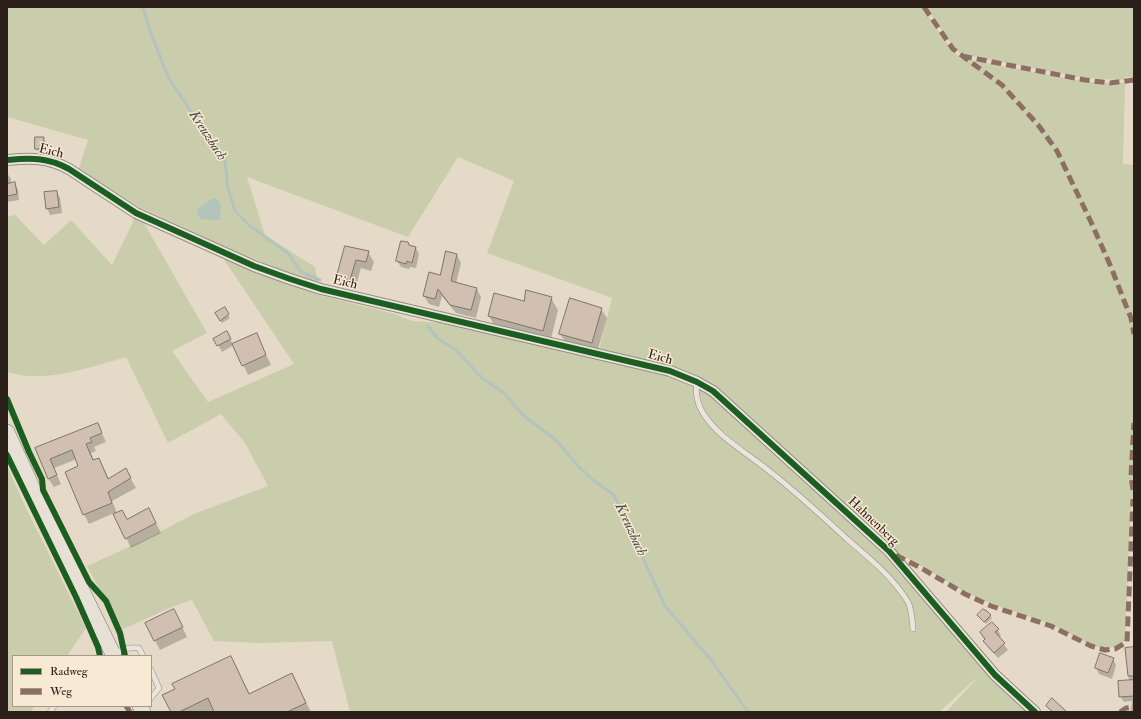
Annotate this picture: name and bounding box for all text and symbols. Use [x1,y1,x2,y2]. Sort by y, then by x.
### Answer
water label: Kreuzbach [185,108,229,164]
street label: Eich [37,141,65,163]
street label: Eich [331,273,359,293]
street label: Eich [646,347,674,369]
street label: Hahnenberg [844,494,902,550]
water label: Kreuzbach [610,501,650,559]
legend [12,655,152,707]
text: Radweg [50,664,88,679]
text: Weg [50,684,72,699]

